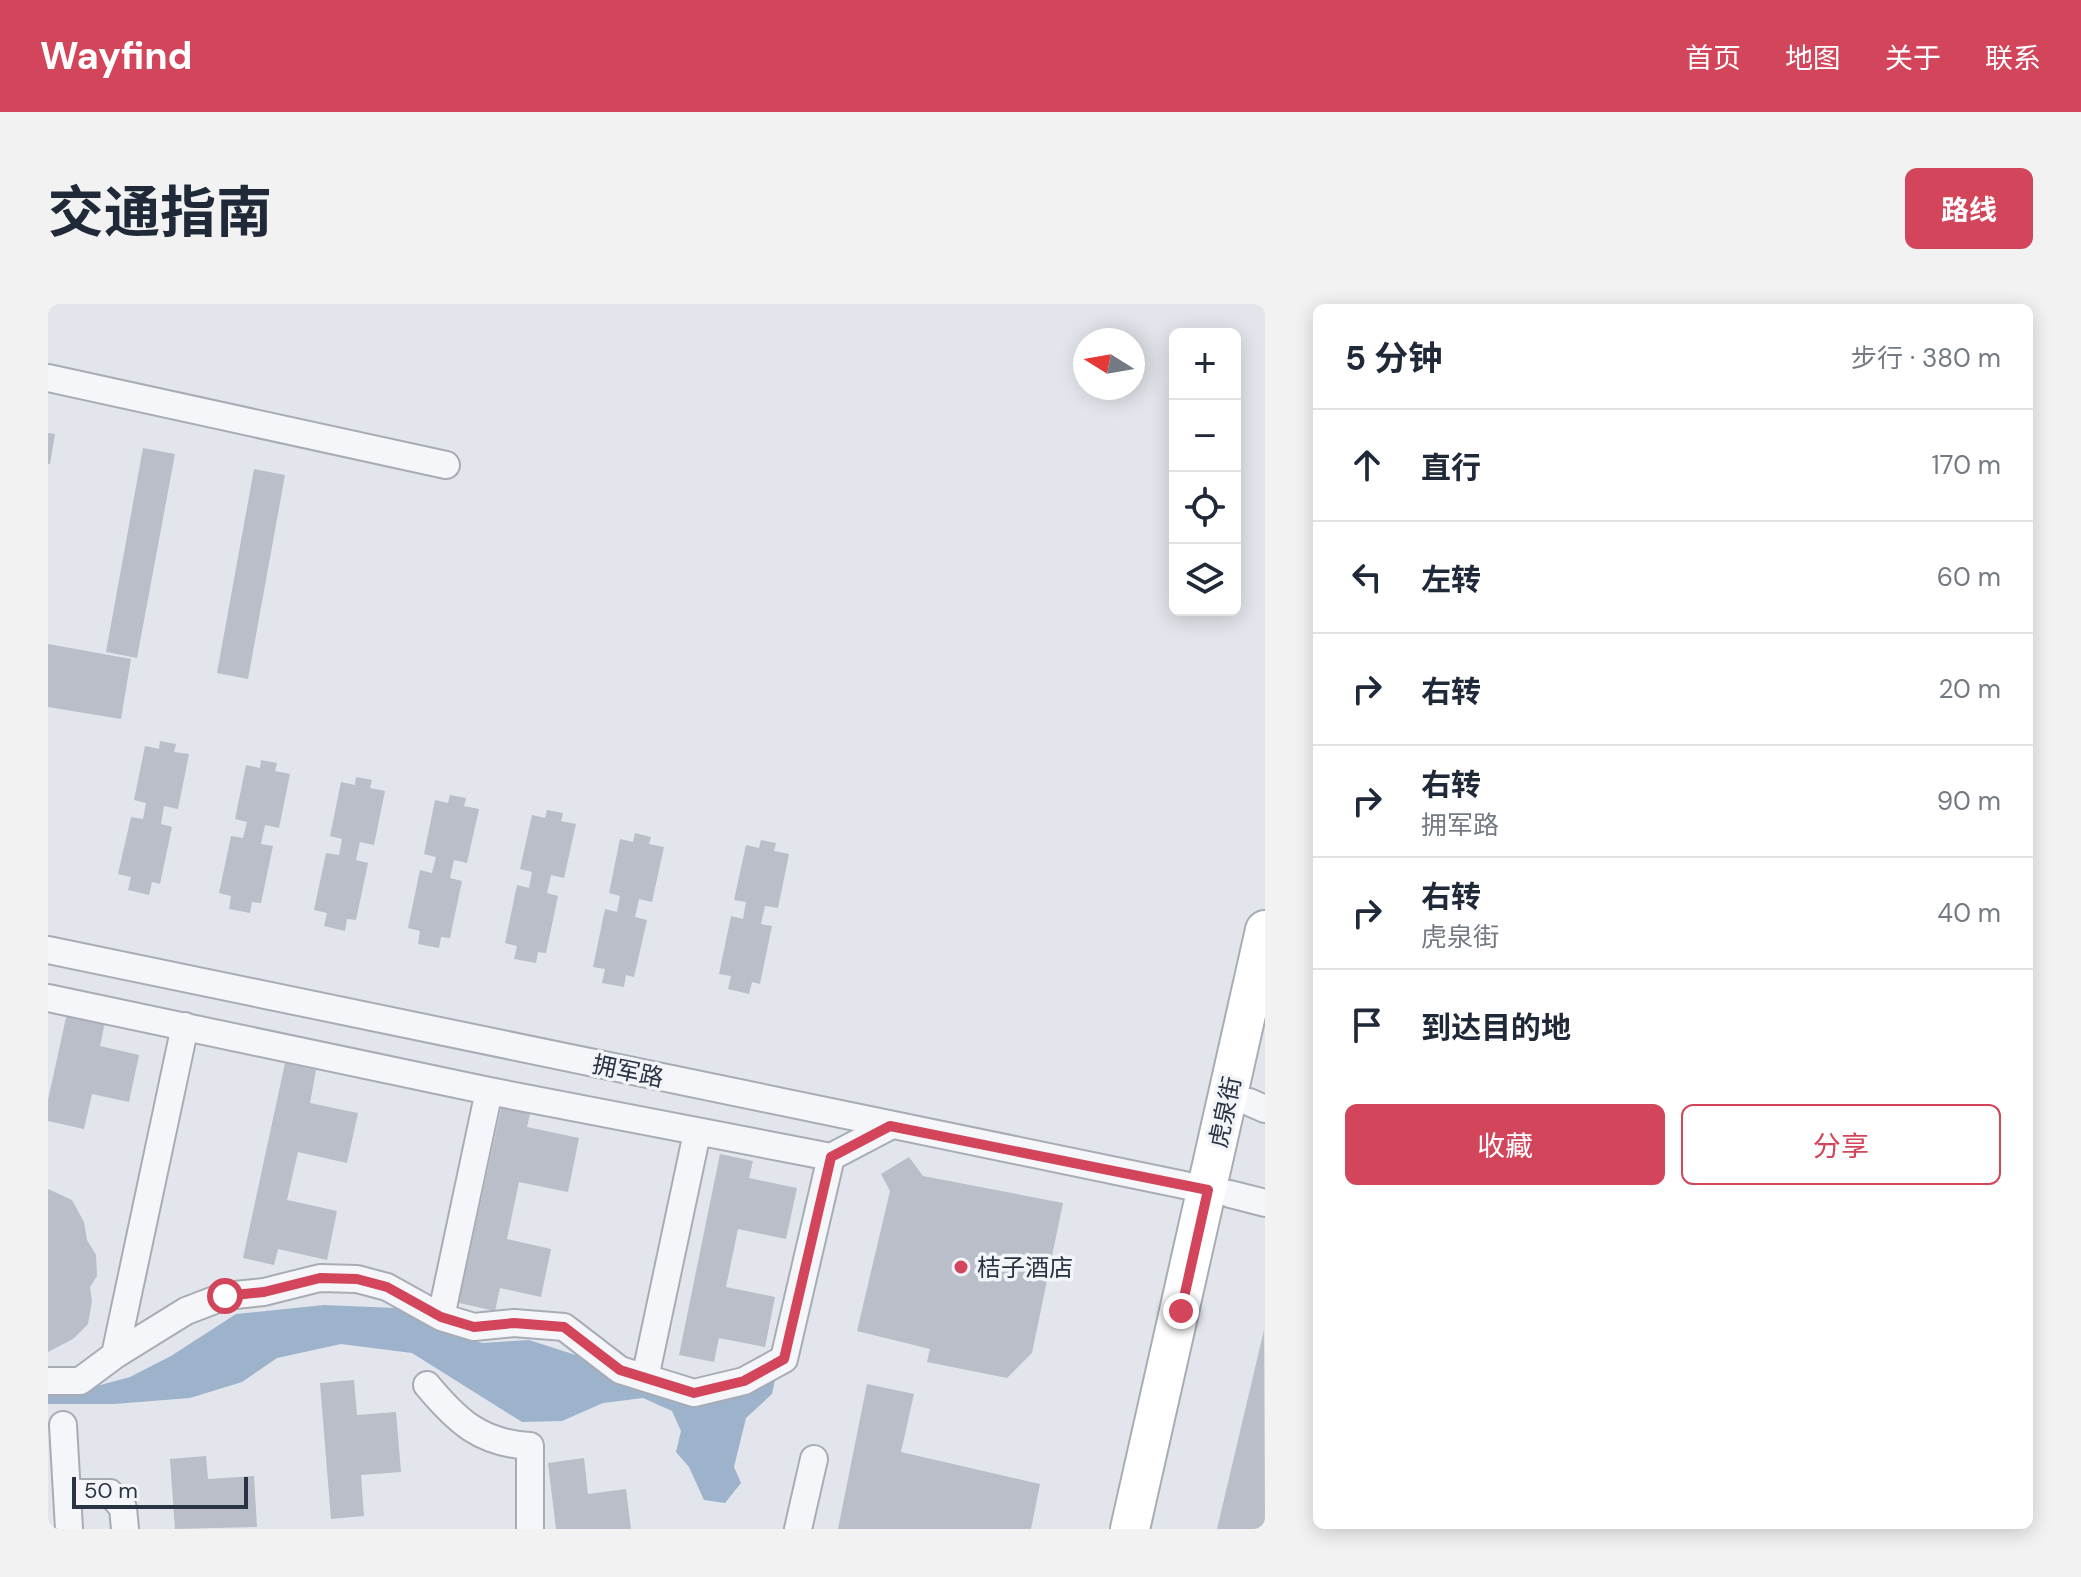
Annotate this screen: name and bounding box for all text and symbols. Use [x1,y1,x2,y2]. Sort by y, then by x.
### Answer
text: Wayfind [40,31,193,81]
text: 首页 [1685,40,1741,77]
text: 地图 [1785,40,1841,77]
text: 关于 [1885,40,1941,77]
text: 联系 [1985,40,2041,77]
button: 路线 [1905,168,2033,249]
text: 交通指南 [48,176,272,249]
north arrow [1073,328,1145,400]
map controls [1169,328,1241,616]
button: + [1169,328,1241,400]
text: 5 分钟 [1345,336,1442,381]
text: 步行 · 380 m [1851,341,2001,375]
button: − [1169,400,1241,472]
icon: ahead [1345,443,1389,487]
text: 直行 [1421,448,1481,487]
text: 170 m [1932,448,2001,482]
button: locate [1169,472,1241,544]
button: layers [1169,544,1241,616]
icon: left [1345,555,1389,599]
text: 左转 [1421,560,1481,599]
text: 60 m [1937,560,2001,594]
icon: right [1345,667,1389,711]
text: 右转 [1421,672,1481,711]
text: 20 m [1938,672,2001,706]
text: 右转 [1421,765,1481,804]
icon: right [1345,779,1389,823]
text: 90 m [1937,784,2001,818]
text: 拥军路 [1421,808,1499,842]
text: 右转 [1421,877,1481,916]
icon: right [1345,891,1389,935]
text: 40 m [1937,896,2001,930]
text: 虎泉街 [1421,920,1499,954]
icon: arrive [1345,1003,1389,1047]
text: 到达目的地 [1421,1008,1571,1047]
street label: 拥军路 [590,1048,666,1094]
street label: 虎泉街 [1202,1074,1248,1150]
button: 收藏 [1345,1104,1665,1185]
button: 分享 [1681,1104,2001,1185]
place label: 桔子酒店 [977,1252,1073,1283]
marker: 桔子酒店 [952,1258,970,1276]
route start [207,1278,243,1314]
route end [1163,1293,1199,1329]
scale bar [72,1473,248,1509]
text: 50 m [84,1476,138,1505]

